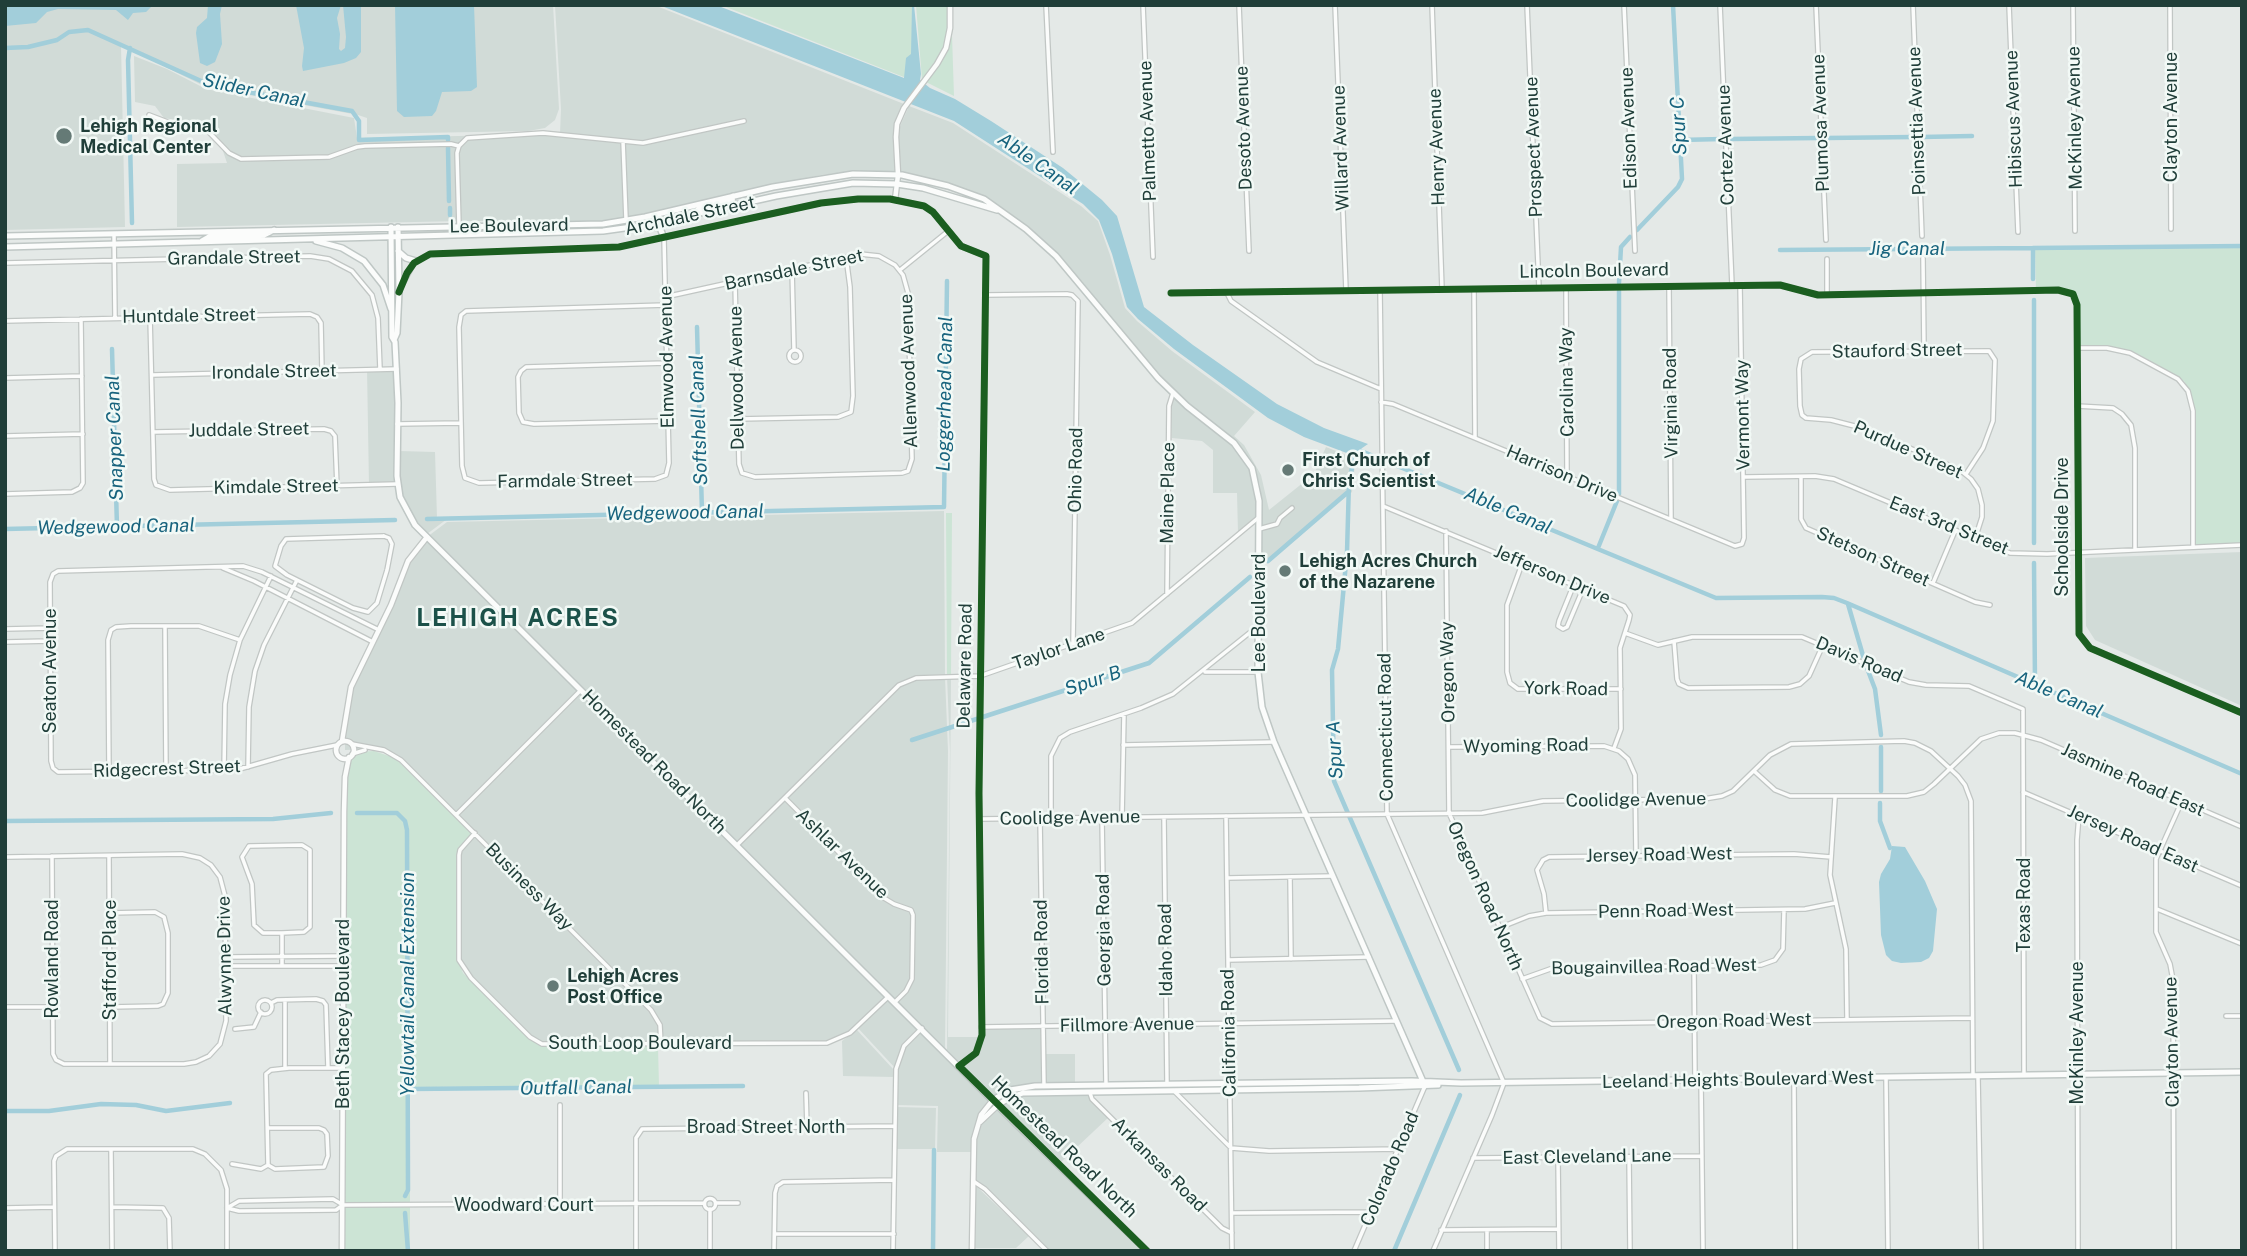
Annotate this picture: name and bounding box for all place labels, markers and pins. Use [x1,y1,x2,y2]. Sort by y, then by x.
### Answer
place label: Lehigh Regional Medical Center [80,115,218,158]
marker: Lehigh Regional Medical Center [54,126,74,146]
place label: First Church of Christ Scientist [1302,449,1436,491]
marker: First Church of Christ Scientist [1280,462,1296,478]
place label: Lehigh Acres Church of the Nazarene [1299,550,1477,592]
marker: Lehigh Acres Church of the Nazarene [1277,563,1293,579]
place label: Lehigh Acres Post Office [567,965,679,1007]
marker: Lehigh Acres Post Office [545,978,561,994]

